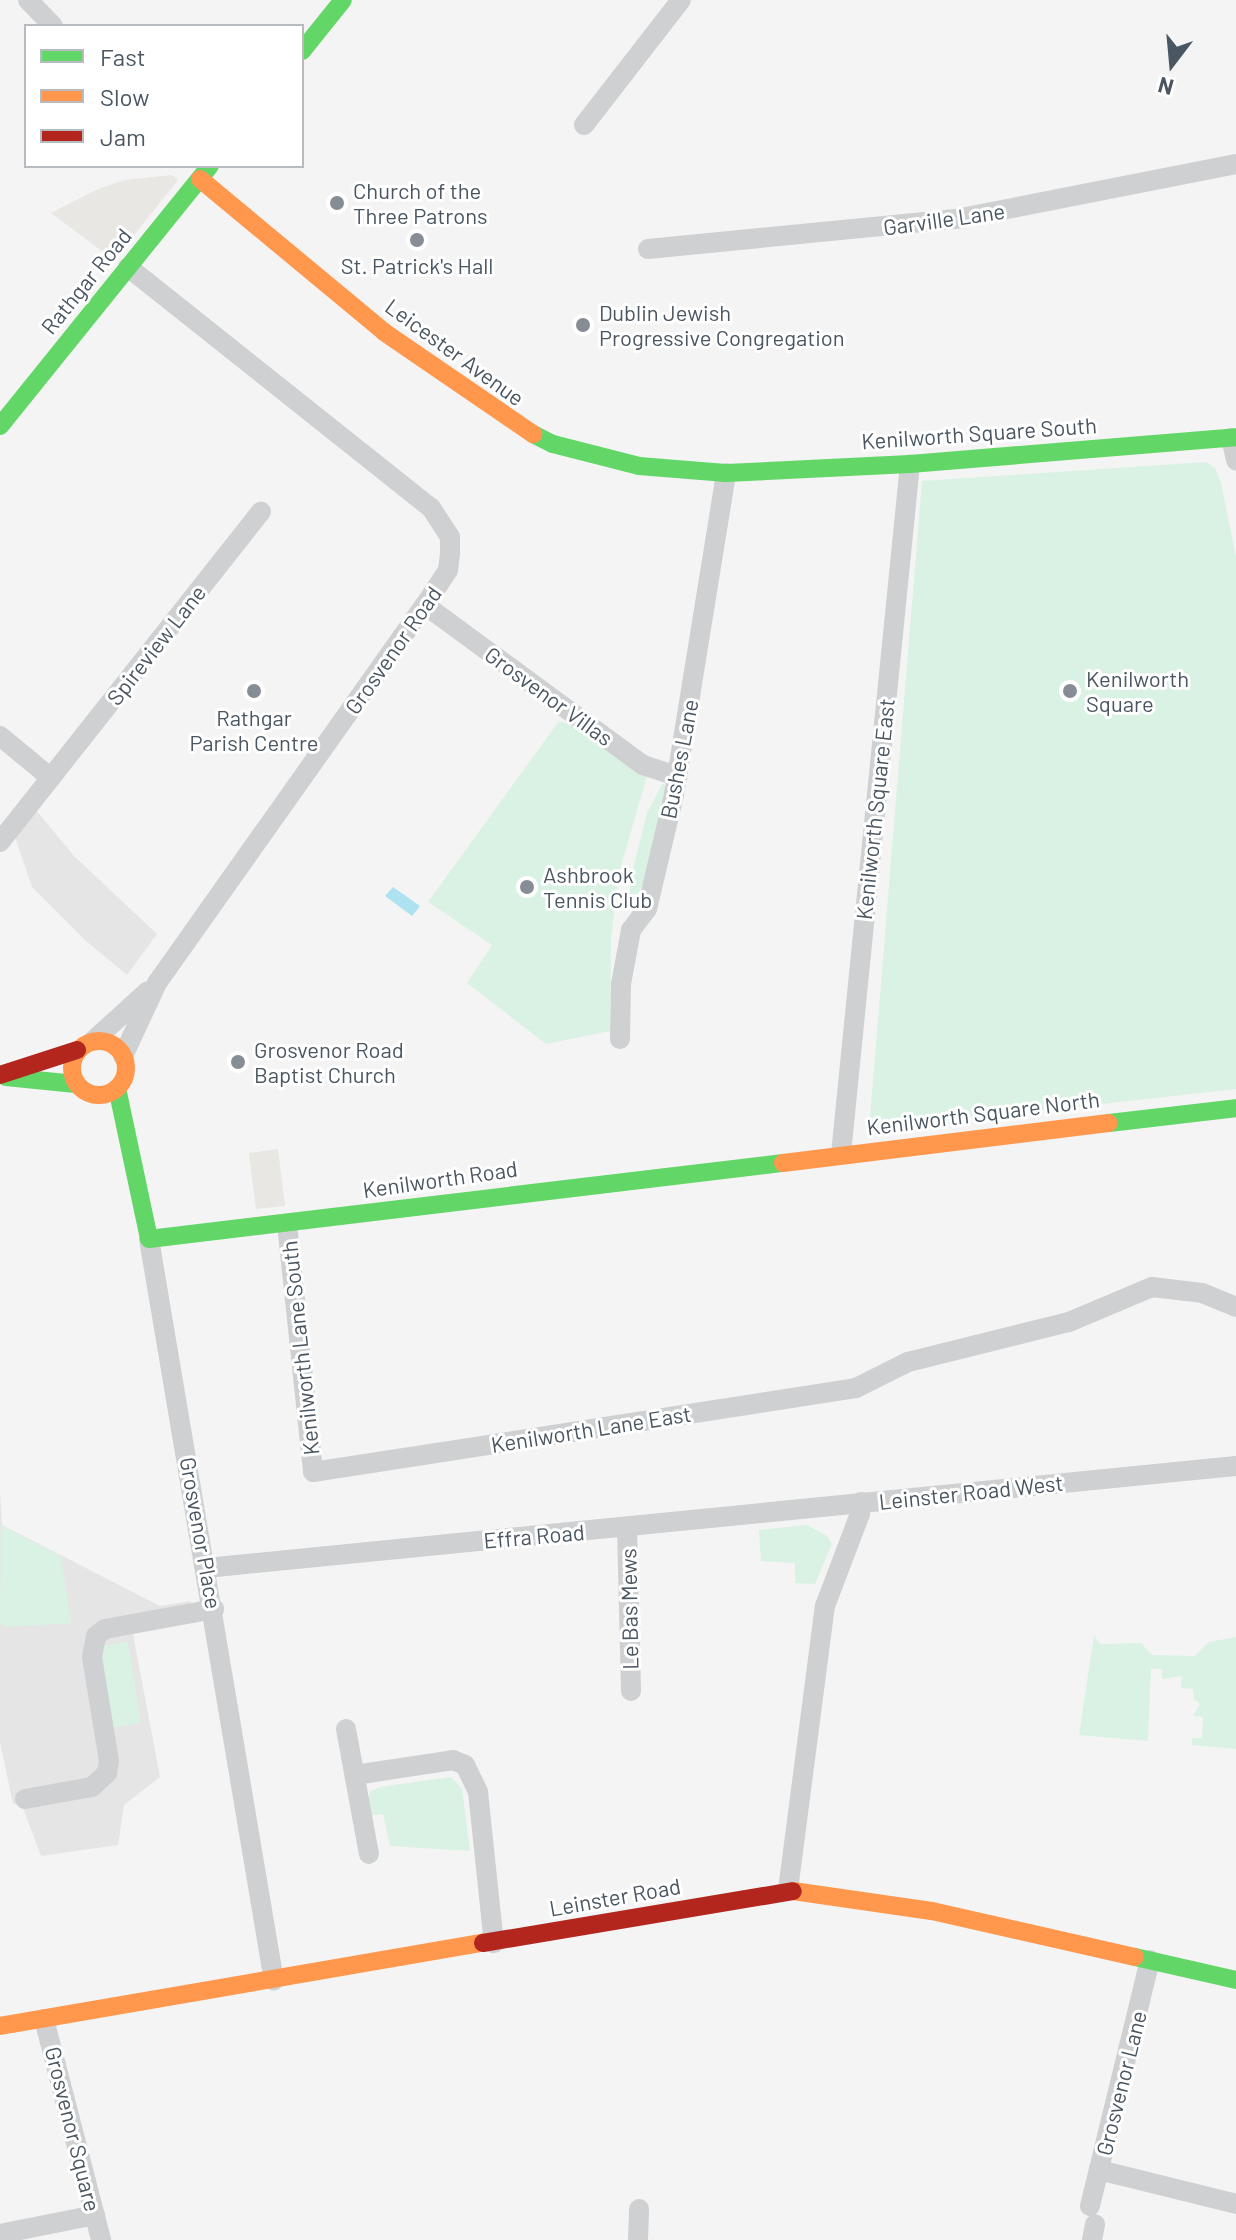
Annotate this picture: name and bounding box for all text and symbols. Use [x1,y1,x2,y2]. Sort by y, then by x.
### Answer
legend [24,24,304,168]
north arrow [1132,24,1212,104]
text: Fast [100,42,145,71]
text: N [1155,73,1176,102]
text: Slow [100,82,149,111]
text: Jam [100,122,146,151]
place label: Church of the Three Patrons [353,177,488,228]
marker: Church of the Three Patrons [328,194,346,212]
street label: Garville Lane [881,197,1007,241]
street label: Rathgar Road [35,223,137,339]
marker: St. Patrick's Hall [408,231,426,249]
place label: St. Patrick's Hall [341,253,493,279]
street label: Leicester Avenue [380,293,530,411]
place label: Dublin Jewish Progressive Congregation [599,299,845,350]
marker: Dublin Jewish Progressive Congregation [574,316,592,334]
street label: Kenilworth Square South [860,412,1098,454]
street label: Spireview Lane [101,580,211,710]
street label: Grosvenor Road [339,581,447,719]
street label: Grosvenor Villas [480,641,618,751]
place label: Kenilworth Square [1086,665,1189,716]
marker: Rathgar Parish Centre [245,682,263,700]
marker: Kenilworth Square [1061,682,1079,700]
street label: Bushes Lane [654,697,704,821]
street label: Kenilworth Square East [850,697,900,921]
place label: Rathgar Parish Centre [189,704,319,756]
place label: Ashbrook Tennis Club [543,861,652,912]
marker: Ashbrook Tennis Club [518,878,536,896]
place label: Grosvenor Road Baptist Church [254,1036,404,1088]
marker: Grosvenor Road Baptist Church [229,1053,247,1071]
street label: Kenilworth Square North [865,1086,1101,1140]
street label: Kenilworth Road [361,1155,519,1203]
street label: Kenilworth Lane South [276,1239,324,1457]
street label: Kenilworth Lane East [489,1400,693,1458]
street label: Grosvenor Place [175,1455,227,1611]
street label: Leinster Road West [877,1469,1065,1515]
street label: Effra Road [482,1518,586,1554]
street label: Le Bas Mews [615,1548,643,1670]
street label: Leinster Road [547,1872,683,1922]
street label: Grosvenor Lane [1090,2008,1152,2158]
street label: Grosvenor Square [40,2044,106,2214]

